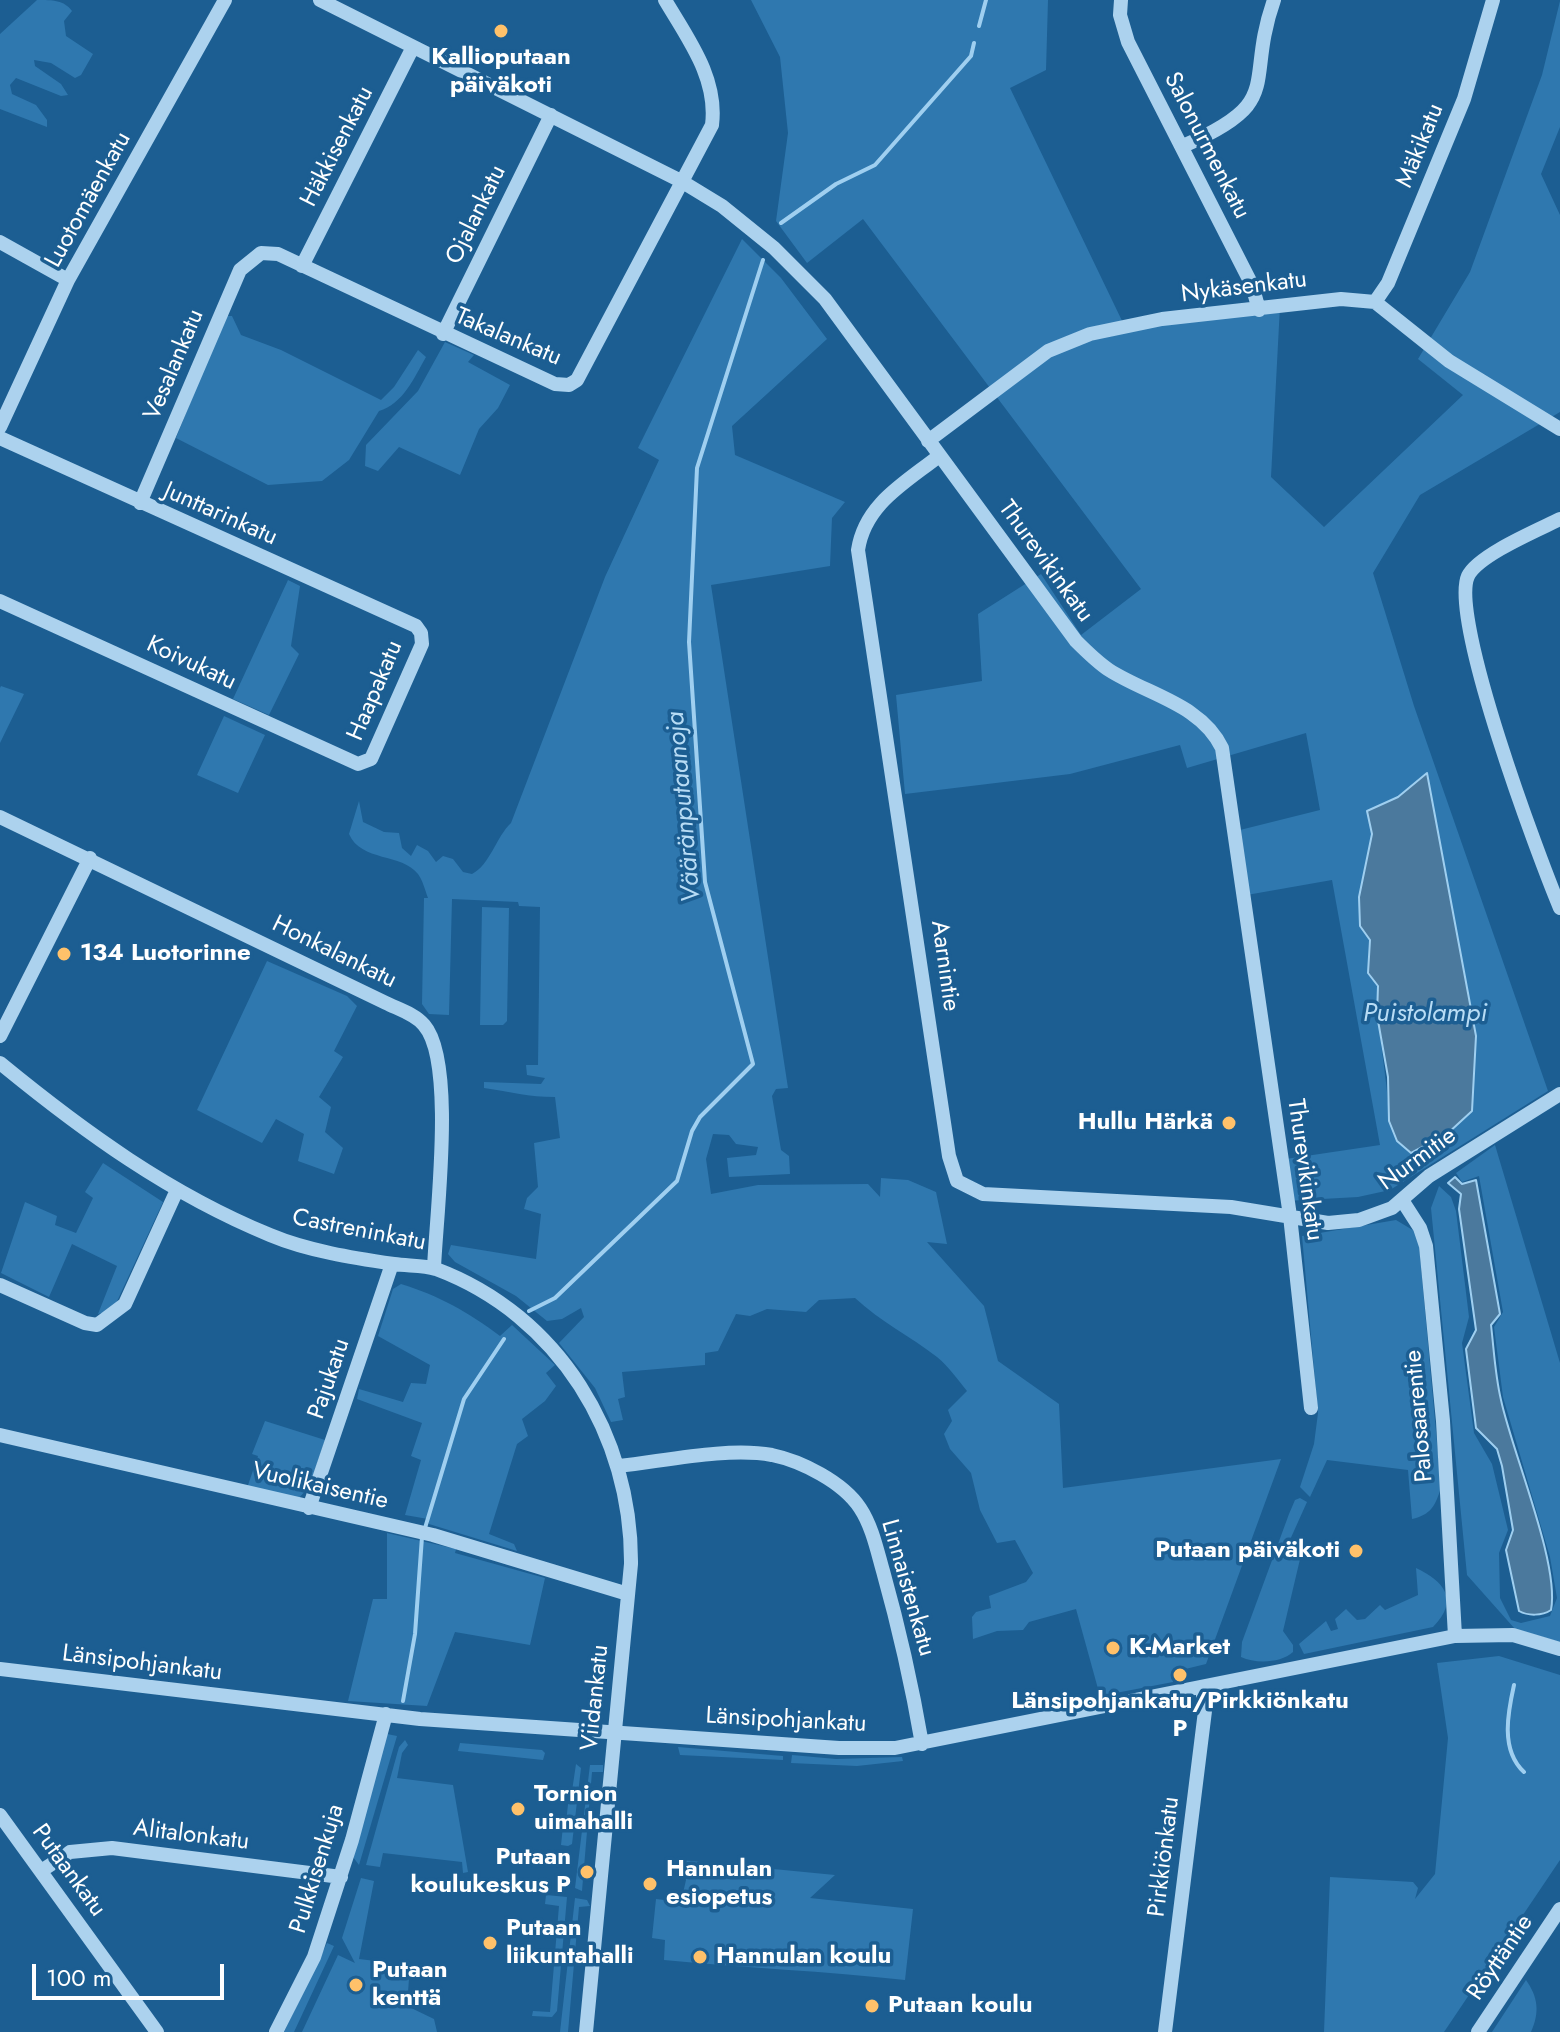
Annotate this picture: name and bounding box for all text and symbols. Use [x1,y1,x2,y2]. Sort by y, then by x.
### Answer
marker: Kallioputaan päiväkoti [492,22,510,40]
place label: Kallioputaan päiväkoti [431,44,571,100]
street label: Salonurmenkatu [1157,68,1255,224]
street label: Häkkisenkatu [295,82,381,212]
street label: Mäkikatu [1391,100,1451,192]
street label: Luotomäenkatu [40,127,138,273]
street label: Ojalankatu [441,161,513,269]
street label: Nykäsenkatu [1179,266,1309,310]
street label: Takalankatu [451,303,565,373]
street label: Vesalankatu [139,305,211,425]
street label: Junttarinkatu [159,477,281,553]
street label: Thurevikinkatu [991,496,1099,628]
street label: Koivukatu [141,631,241,697]
street label: Haapakatu [342,637,410,745]
water label: Vääränputaanoja [661,710,709,904]
street label: Honkalankatu [267,910,401,996]
street label: Aarnintie [923,919,965,1013]
place label: 134 Luotorinne [80,940,251,968]
marker: 134 Luotorinne [55,945,73,963]
water label: Puistolampi [1363,999,1487,1031]
street label: Thurevikinkatu [1280,1097,1328,1243]
place label: Hullu Härkä [1078,1109,1213,1137]
marker: Hullu Härkä [1220,1114,1238,1132]
street label: Nurmitie [1374,1122,1462,1198]
street label: Castreninkatu [290,1204,428,1258]
street label: Pajukatu [303,1335,357,1423]
street label: Palosaarentie [1400,1349,1440,1483]
street label: Vuolikaisentie [249,1457,391,1517]
street label: Linnaistenkatu [874,1516,940,1660]
place label: Putaan päiväkoti [1155,1537,1340,1565]
marker: Putaan päiväkoti [1347,1542,1365,1560]
place label: K-Market [1129,1634,1230,1662]
marker: K-Market [1104,1639,1122,1657]
street label: Länsipohjankatu [60,1640,224,1688]
street label: Viidankatu [576,1643,616,1753]
marker: Länsipohjankatu/Pirkkiönkatu P [1171,1666,1189,1684]
place label: Länsipohjankatu/Pirkkiönkatu P [1011,1688,1349,1744]
street label: Länsipohjankatu [705,1702,867,1740]
place label: Tornion uimahalli [534,1781,633,1837]
street label: Pirkkiönkatu [1143,1795,1187,1919]
marker: Tornion uimahalli [509,1800,527,1818]
street label: Pulkkisenkuja [285,1801,351,1937]
street label: Alitalonkatu [131,1815,251,1857]
street label: Putaankatu [25,1819,111,1923]
place label: Putaan koulukeskus P [411,1844,571,1900]
place label: Hannulan esiopetus [666,1856,772,1912]
marker: Putaan koulukeskus P [578,1863,596,1881]
marker: Hannulan esiopetus [641,1875,659,1893]
street label: Röyttäntie [1462,1910,1540,2006]
place label: Putaan liikuntahalli [506,1915,634,1971]
marker: Putaan liikuntahalli [481,1934,499,1952]
place label: Hannulan koulu [716,1943,891,1971]
scale bar [36,1948,228,1998]
marker: Hannulan koulu [691,1948,709,1966]
place label: Putaan kenttä [372,1957,448,2013]
text: 100 m [46,1960,112,1995]
marker: Putaan kenttä [347,1976,365,1994]
place label: Putaan koulu [888,1992,1033,2020]
marker: Putaan koulu [863,1997,881,2015]

